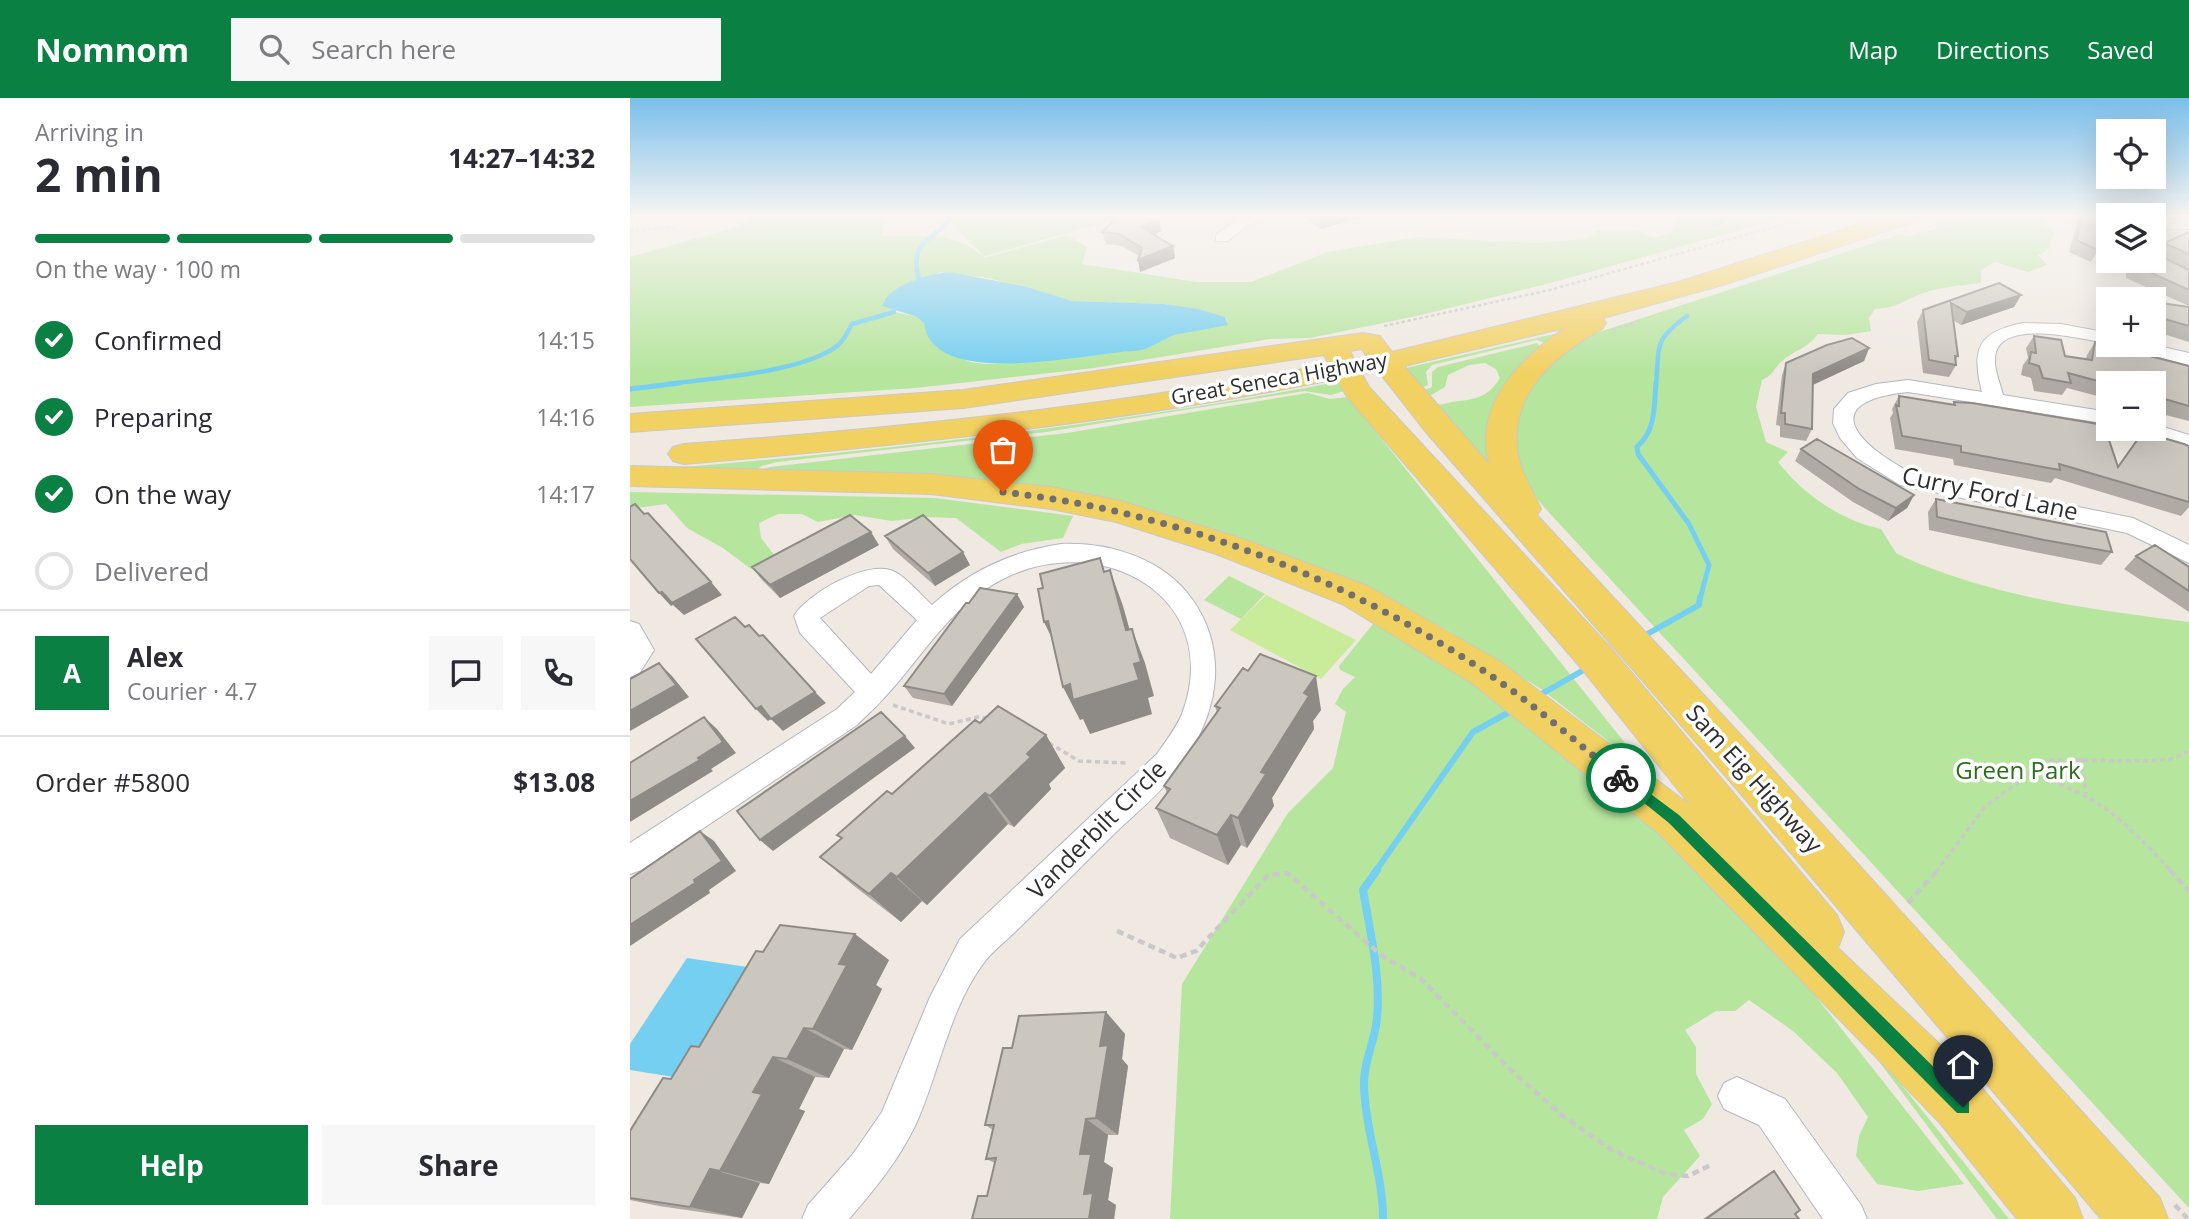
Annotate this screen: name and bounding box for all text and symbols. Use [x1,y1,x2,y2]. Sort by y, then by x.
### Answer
search box [231,18,721,81]
text: Nomnom [35,27,189,72]
icon: search [255,30,293,68]
text: Search here [311,31,456,67]
text: Map [1848,33,1898,66]
text: Directions [1936,33,2049,66]
text: Saved [2087,33,2154,66]
text: Arriving in [35,116,144,148]
map controls [2096,119,2166,441]
button: locate [2096,119,2166,189]
text: 14:27–14:32 [448,140,595,176]
text: 2 min [35,143,163,205]
button: layers [2096,203,2166,273]
text: On the way · 100 m [35,253,241,285]
button: + [2096,287,2166,357]
icon: check [35,321,73,359]
text: Confirmed [94,322,222,358]
text: 14:15 [536,324,595,356]
street label: Great Seneca Highway [1169,345,1390,411]
button: − [2096,371,2166,441]
icon: check [35,398,73,436]
text: Preparing [94,399,212,435]
text: 14:16 [536,401,595,433]
pin [973,420,1033,492]
icon: bag [984,431,1022,469]
street label: Curry Ford Lane [1899,458,2081,527]
icon: check [35,475,73,513]
text: On the way [94,476,231,512]
text: 14:17 [536,478,595,510]
text: Delivered [94,553,209,589]
button: chat [429,636,503,710]
button: phone [521,636,595,710]
text: Alex [127,639,183,675]
text: A [63,655,81,691]
text: Courier · 4.7 [127,675,257,707]
street label: Sam Eig Highway [1680,697,1831,860]
courier [1586,743,1656,813]
street label: Vanderbilt Circle [1019,752,1173,906]
park label: Green Park [1955,753,2081,786]
icon: bike [1602,759,1640,797]
text: Order #5800 [35,764,190,800]
text: $13.08 [513,764,595,800]
pin [1933,1035,1993,1107]
icon: home [1944,1046,1982,1084]
button: Help [35,1125,308,1205]
button: Share [322,1125,595,1205]

